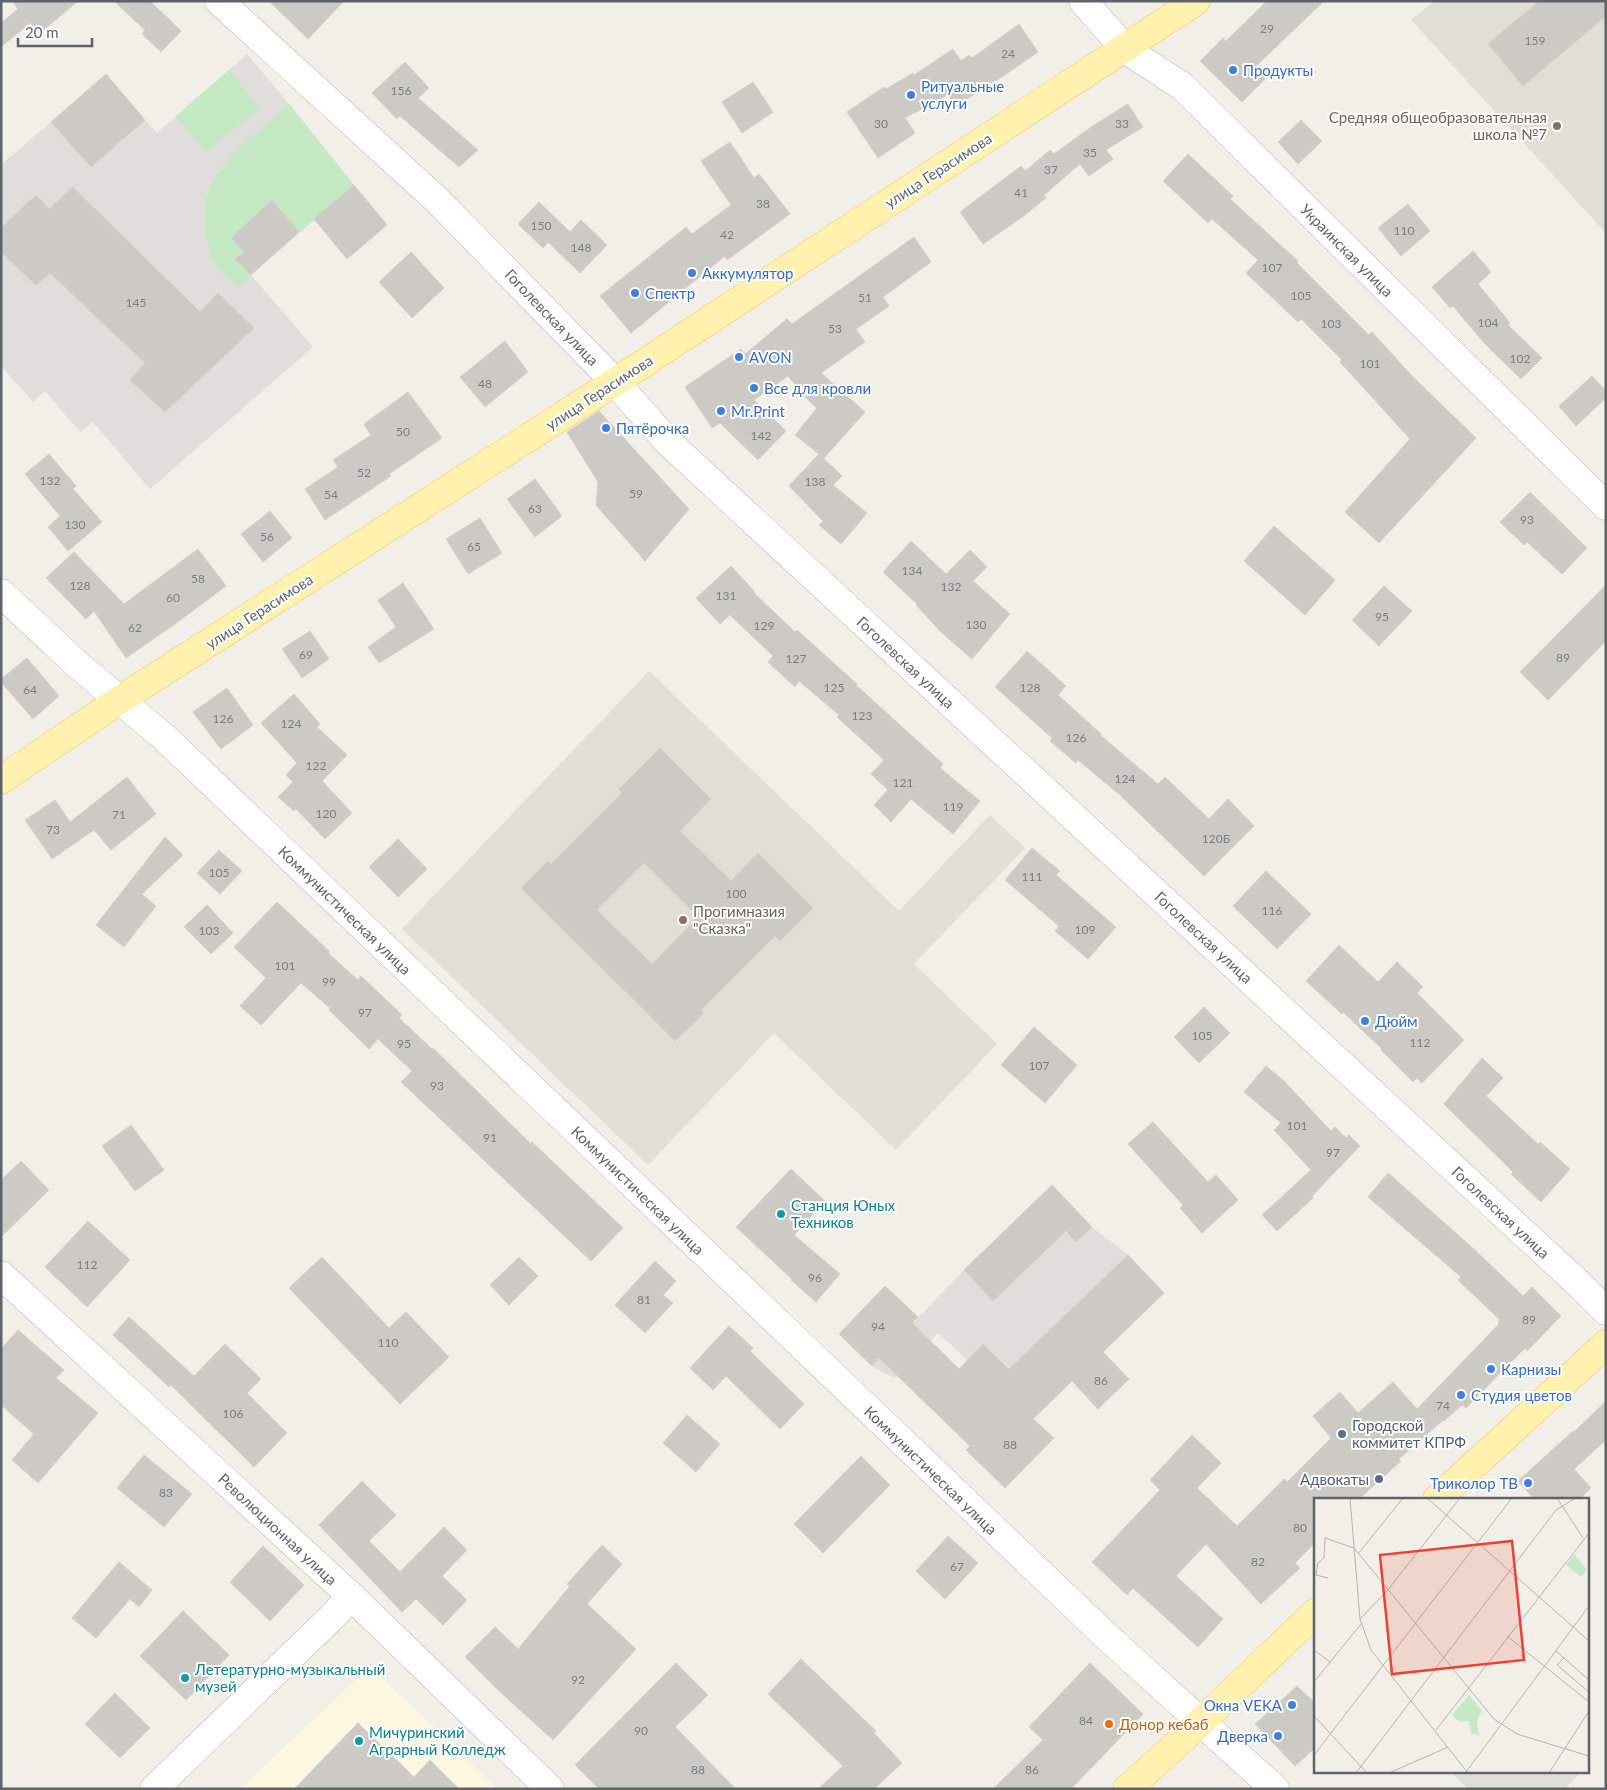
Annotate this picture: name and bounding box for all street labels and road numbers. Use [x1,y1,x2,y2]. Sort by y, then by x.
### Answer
street label: улица Герасимова [881,129,995,211]
street label: Украинская улица [1297,200,1397,300]
street label: Гоголевская улица [501,265,603,369]
street label: улица Герасимова [542,351,656,433]
street label: улица Герасимова [202,570,316,652]
street label: Гоголевская улица [853,612,959,712]
street label: Коммунистическая улица [275,842,415,978]
street label: Гоголевская улица [1151,887,1257,987]
street label: Коммунистическая улица [568,1122,708,1258]
street label: Гоголевская улица [1448,1162,1554,1262]
street label: Коммунистическая улица [861,1402,1001,1538]
street label: Революционная улица [215,1469,341,1589]

